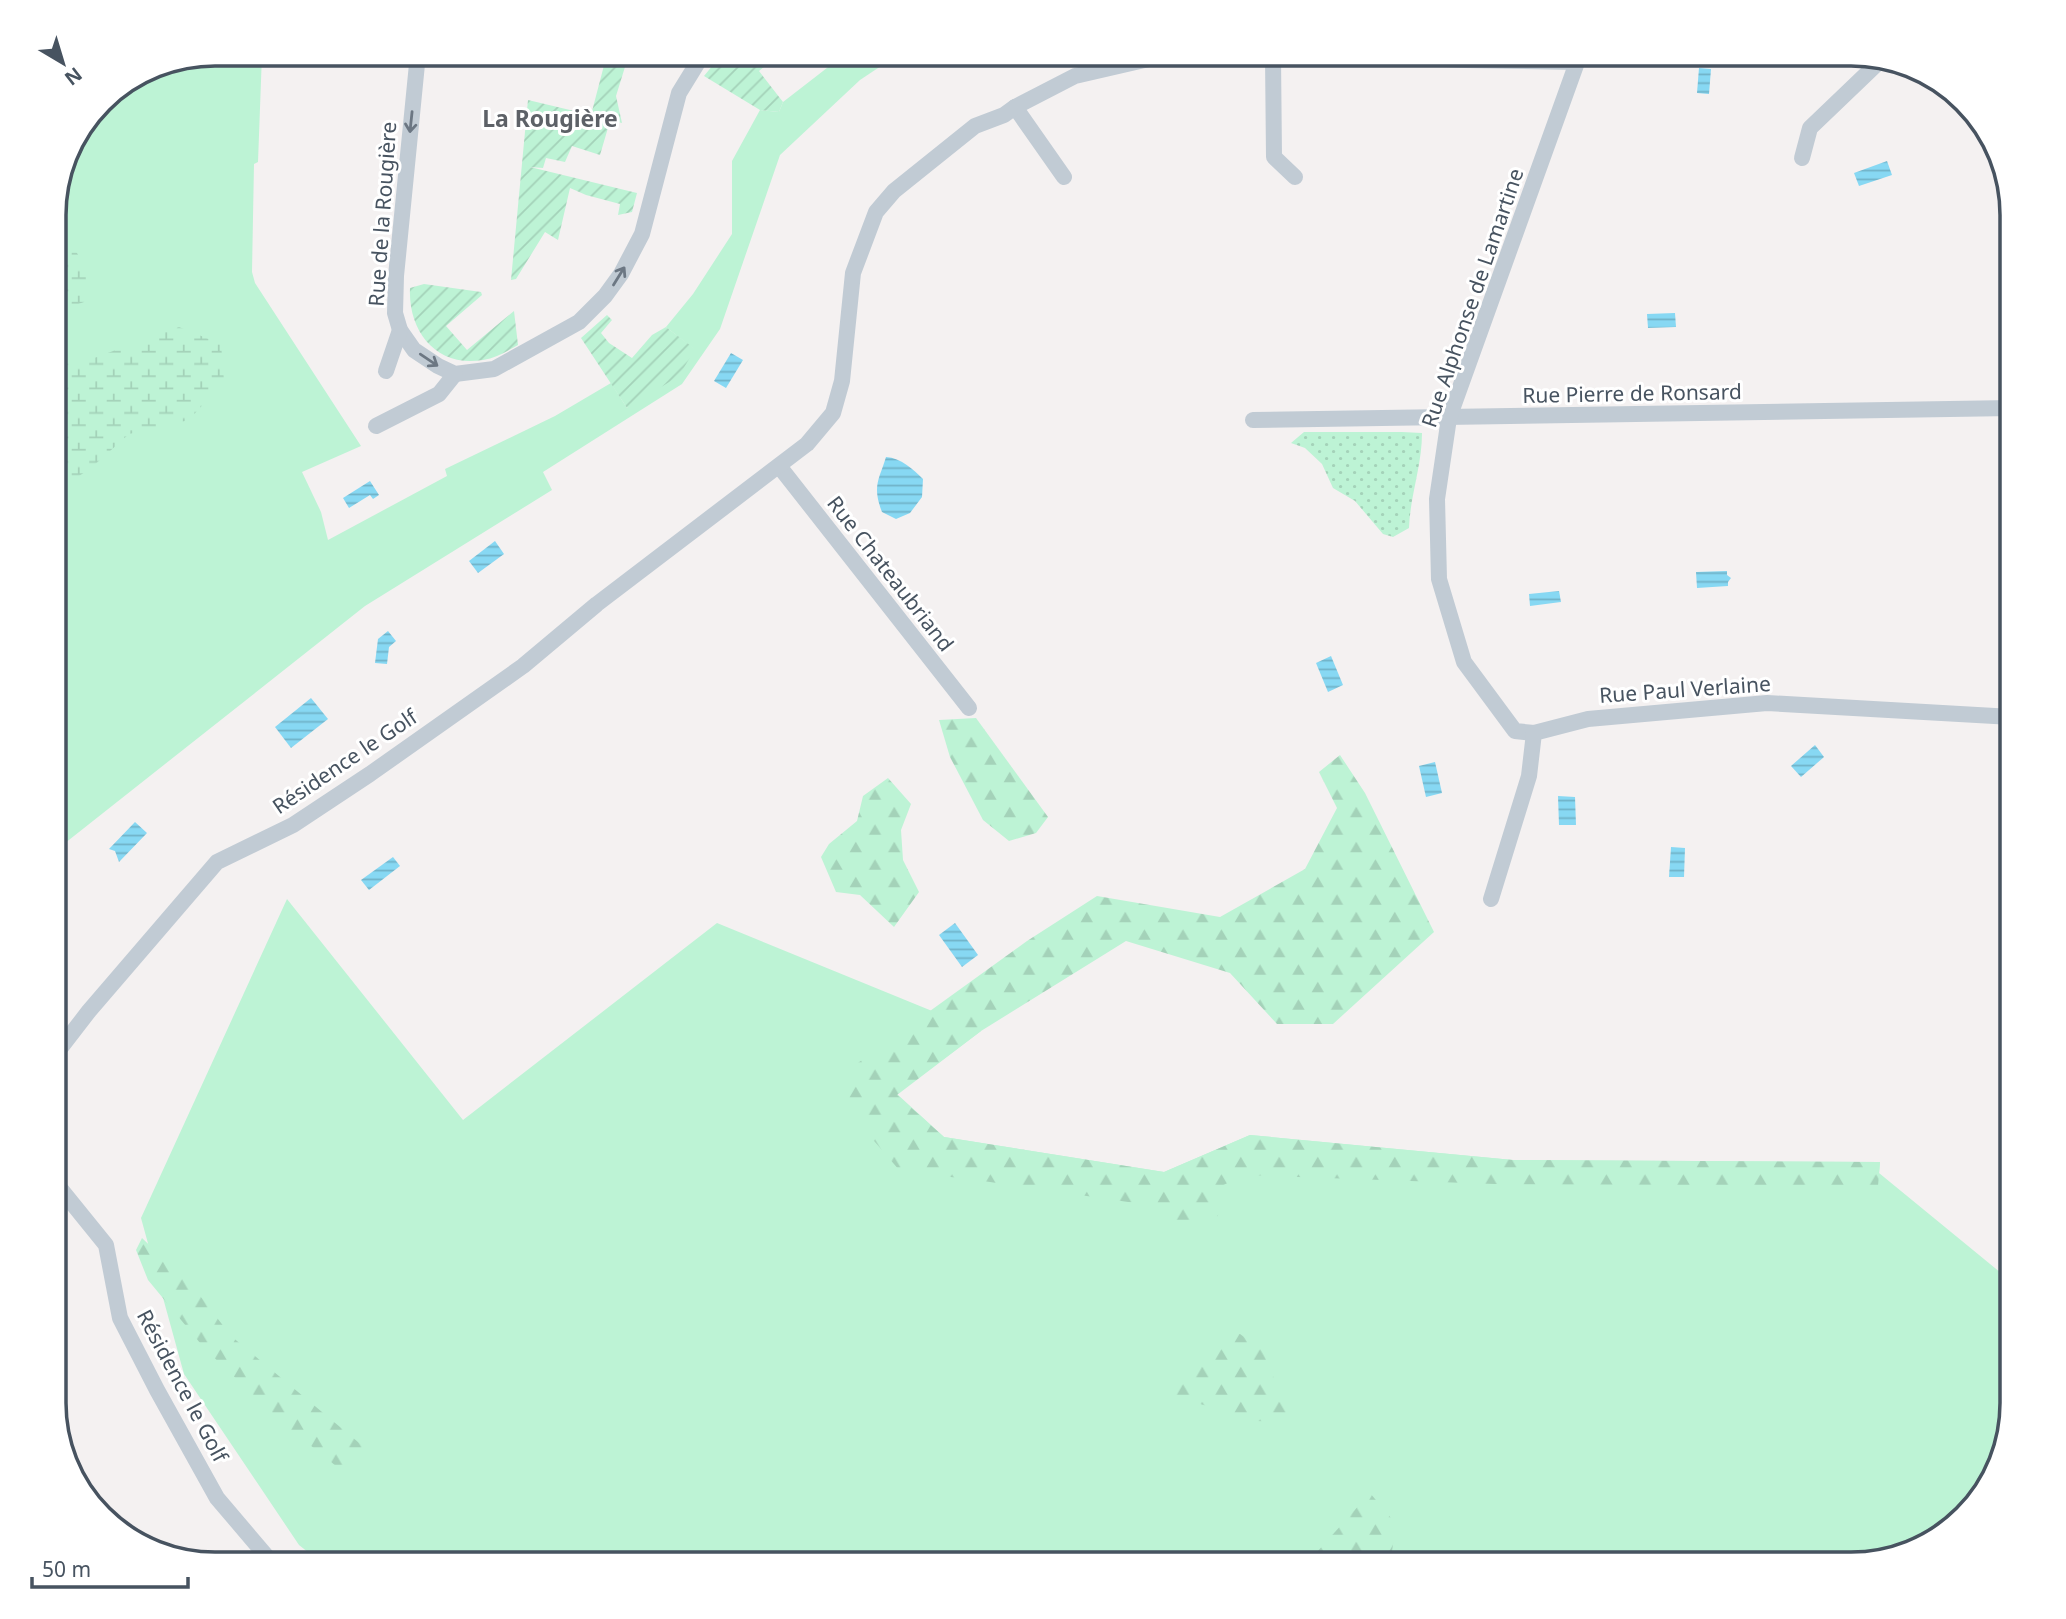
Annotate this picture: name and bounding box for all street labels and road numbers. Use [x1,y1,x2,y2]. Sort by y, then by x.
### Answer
street label: Rue de la Rougière [362,121,402,307]
street label: Rue Alphonse de Lamartine [1415,165,1530,431]
street label: Rue Pierre de Ronsard [1522,377,1742,409]
street label: Rue Chateaubriand [821,490,960,657]
street label: Rue Paul Verlaine [1598,669,1772,709]
street label: Résidence le Golf [267,701,424,820]
street label: Résidence le Golf [131,1304,236,1468]

